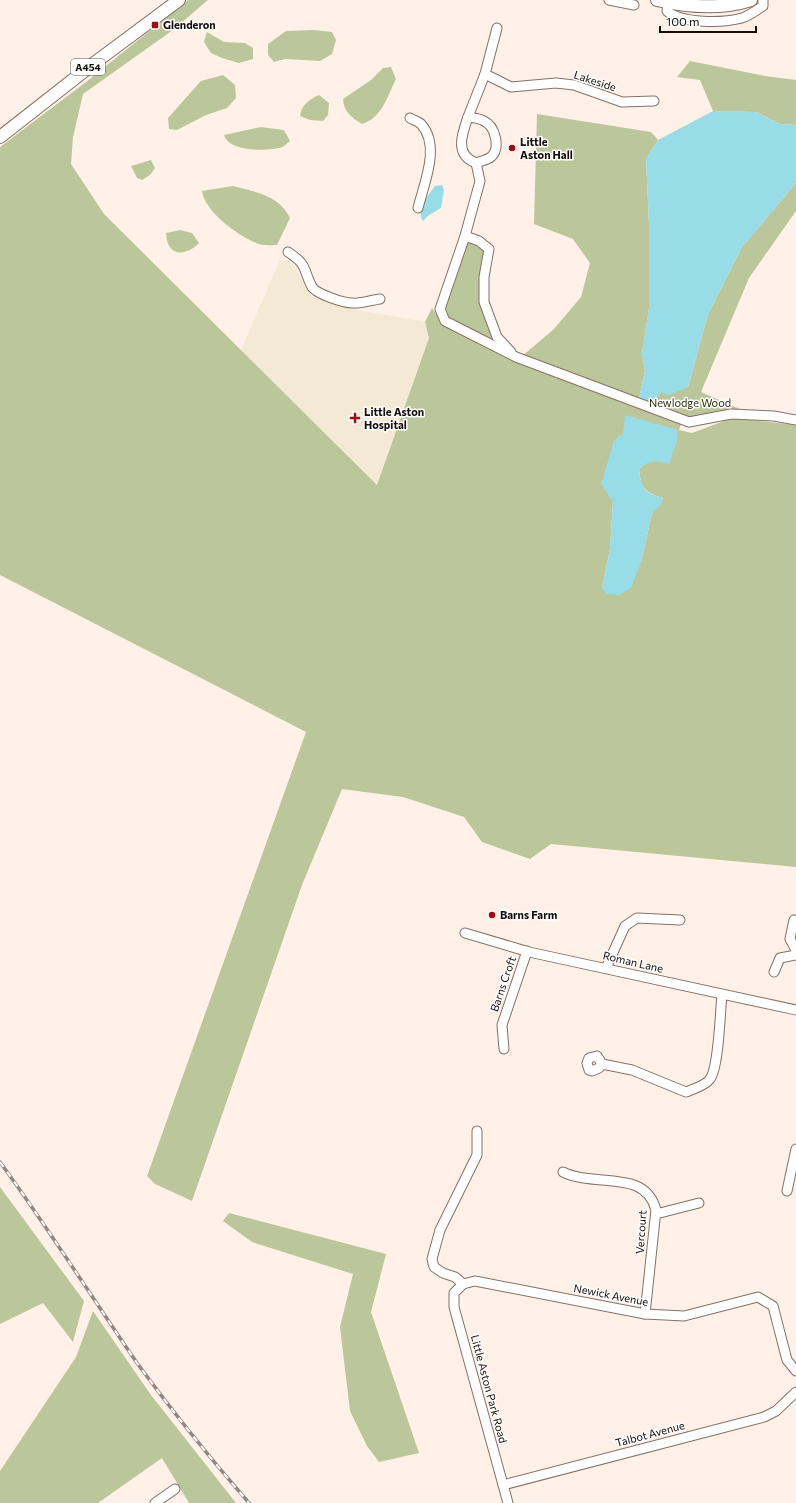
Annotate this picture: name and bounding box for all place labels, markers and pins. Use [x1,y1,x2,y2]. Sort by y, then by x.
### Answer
place label: Glenderon [163,18,216,31]
marker: Glenderon [150,20,160,30]
place label: Little Aston Hall [520,135,573,161]
marker: Little Aston Hall [507,143,517,153]
place label: Little Aston Hospital [364,405,424,431]
marker: Little Aston Hospital [349,412,361,424]
place label: Barns Farm [500,908,558,921]
marker: Barns Farm [487,910,497,920]

